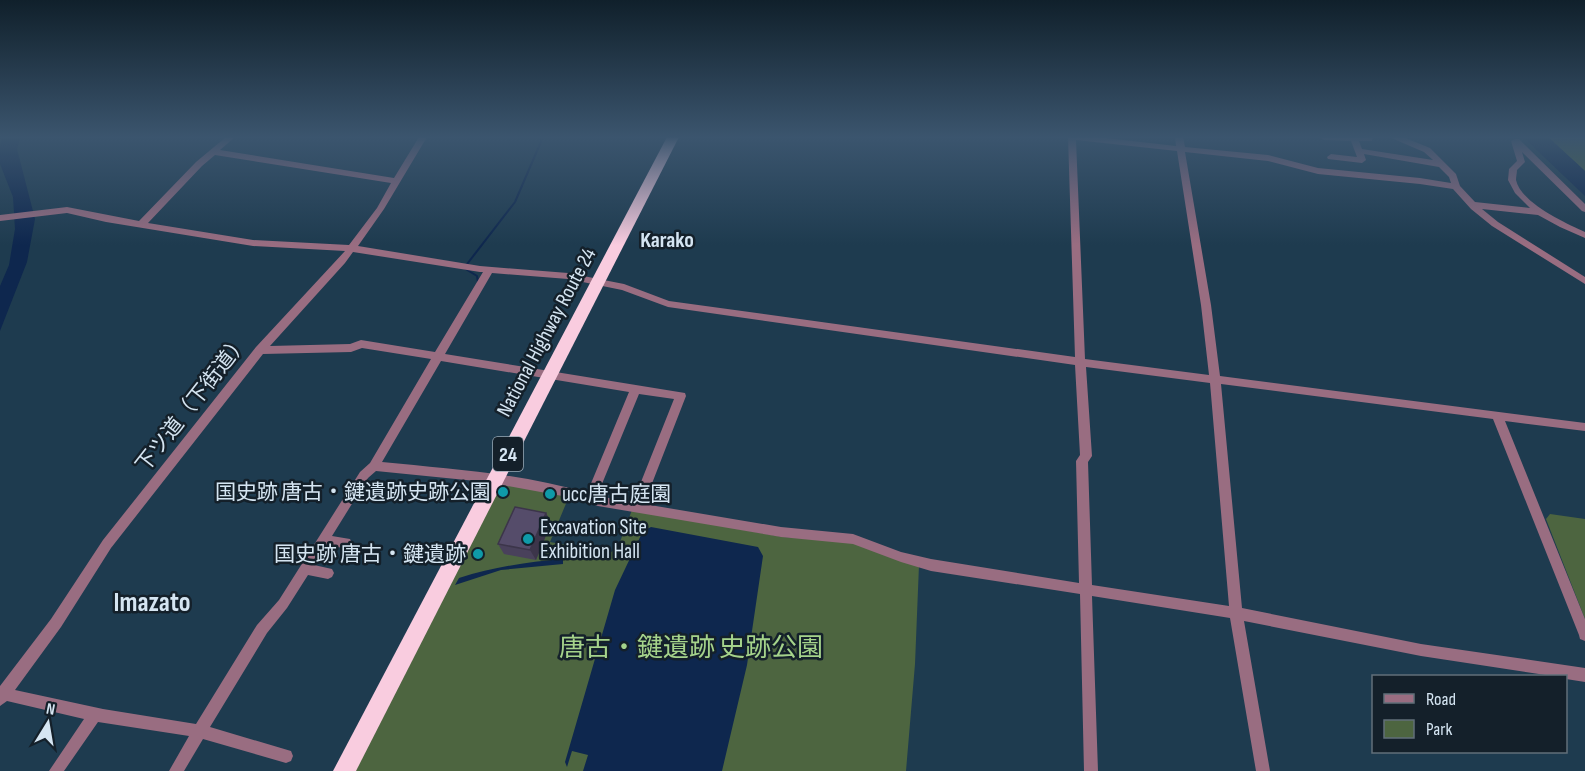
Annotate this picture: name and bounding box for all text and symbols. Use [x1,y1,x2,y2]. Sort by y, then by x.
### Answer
district label: Karako [640,227,694,254]
street label: National Highway Route 24 [491,244,602,421]
street label: 下ツ道（下街道） [131,329,254,477]
road number: 24 [493,437,523,471]
place label: 国史跡 唐古・鍵遺跡史跡公園 [215,480,491,505]
place label: ucc唐古庭園 [562,482,672,507]
marker: 国史跡 唐古・鍵遺跡史跡公園 [496,485,510,499]
marker: ucc唐古庭園 [543,487,557,501]
place label: Excavation Site Exhibition Hall [540,515,647,564]
marker: Excavation Site Exhibition Hall [521,532,535,546]
place label: 国史跡 唐古・鍵遺跡 [274,542,466,567]
marker: 国史跡 唐古・鍵遺跡 [471,547,485,561]
district label: Imazato [114,587,190,619]
park label: 唐古・鍵遺跡 史跡公園 [559,633,823,664]
legend [1372,675,1567,753]
text: Road [1426,689,1456,710]
north arrow [18,693,78,753]
text: N [45,700,57,720]
text: Park [1426,719,1452,740]

